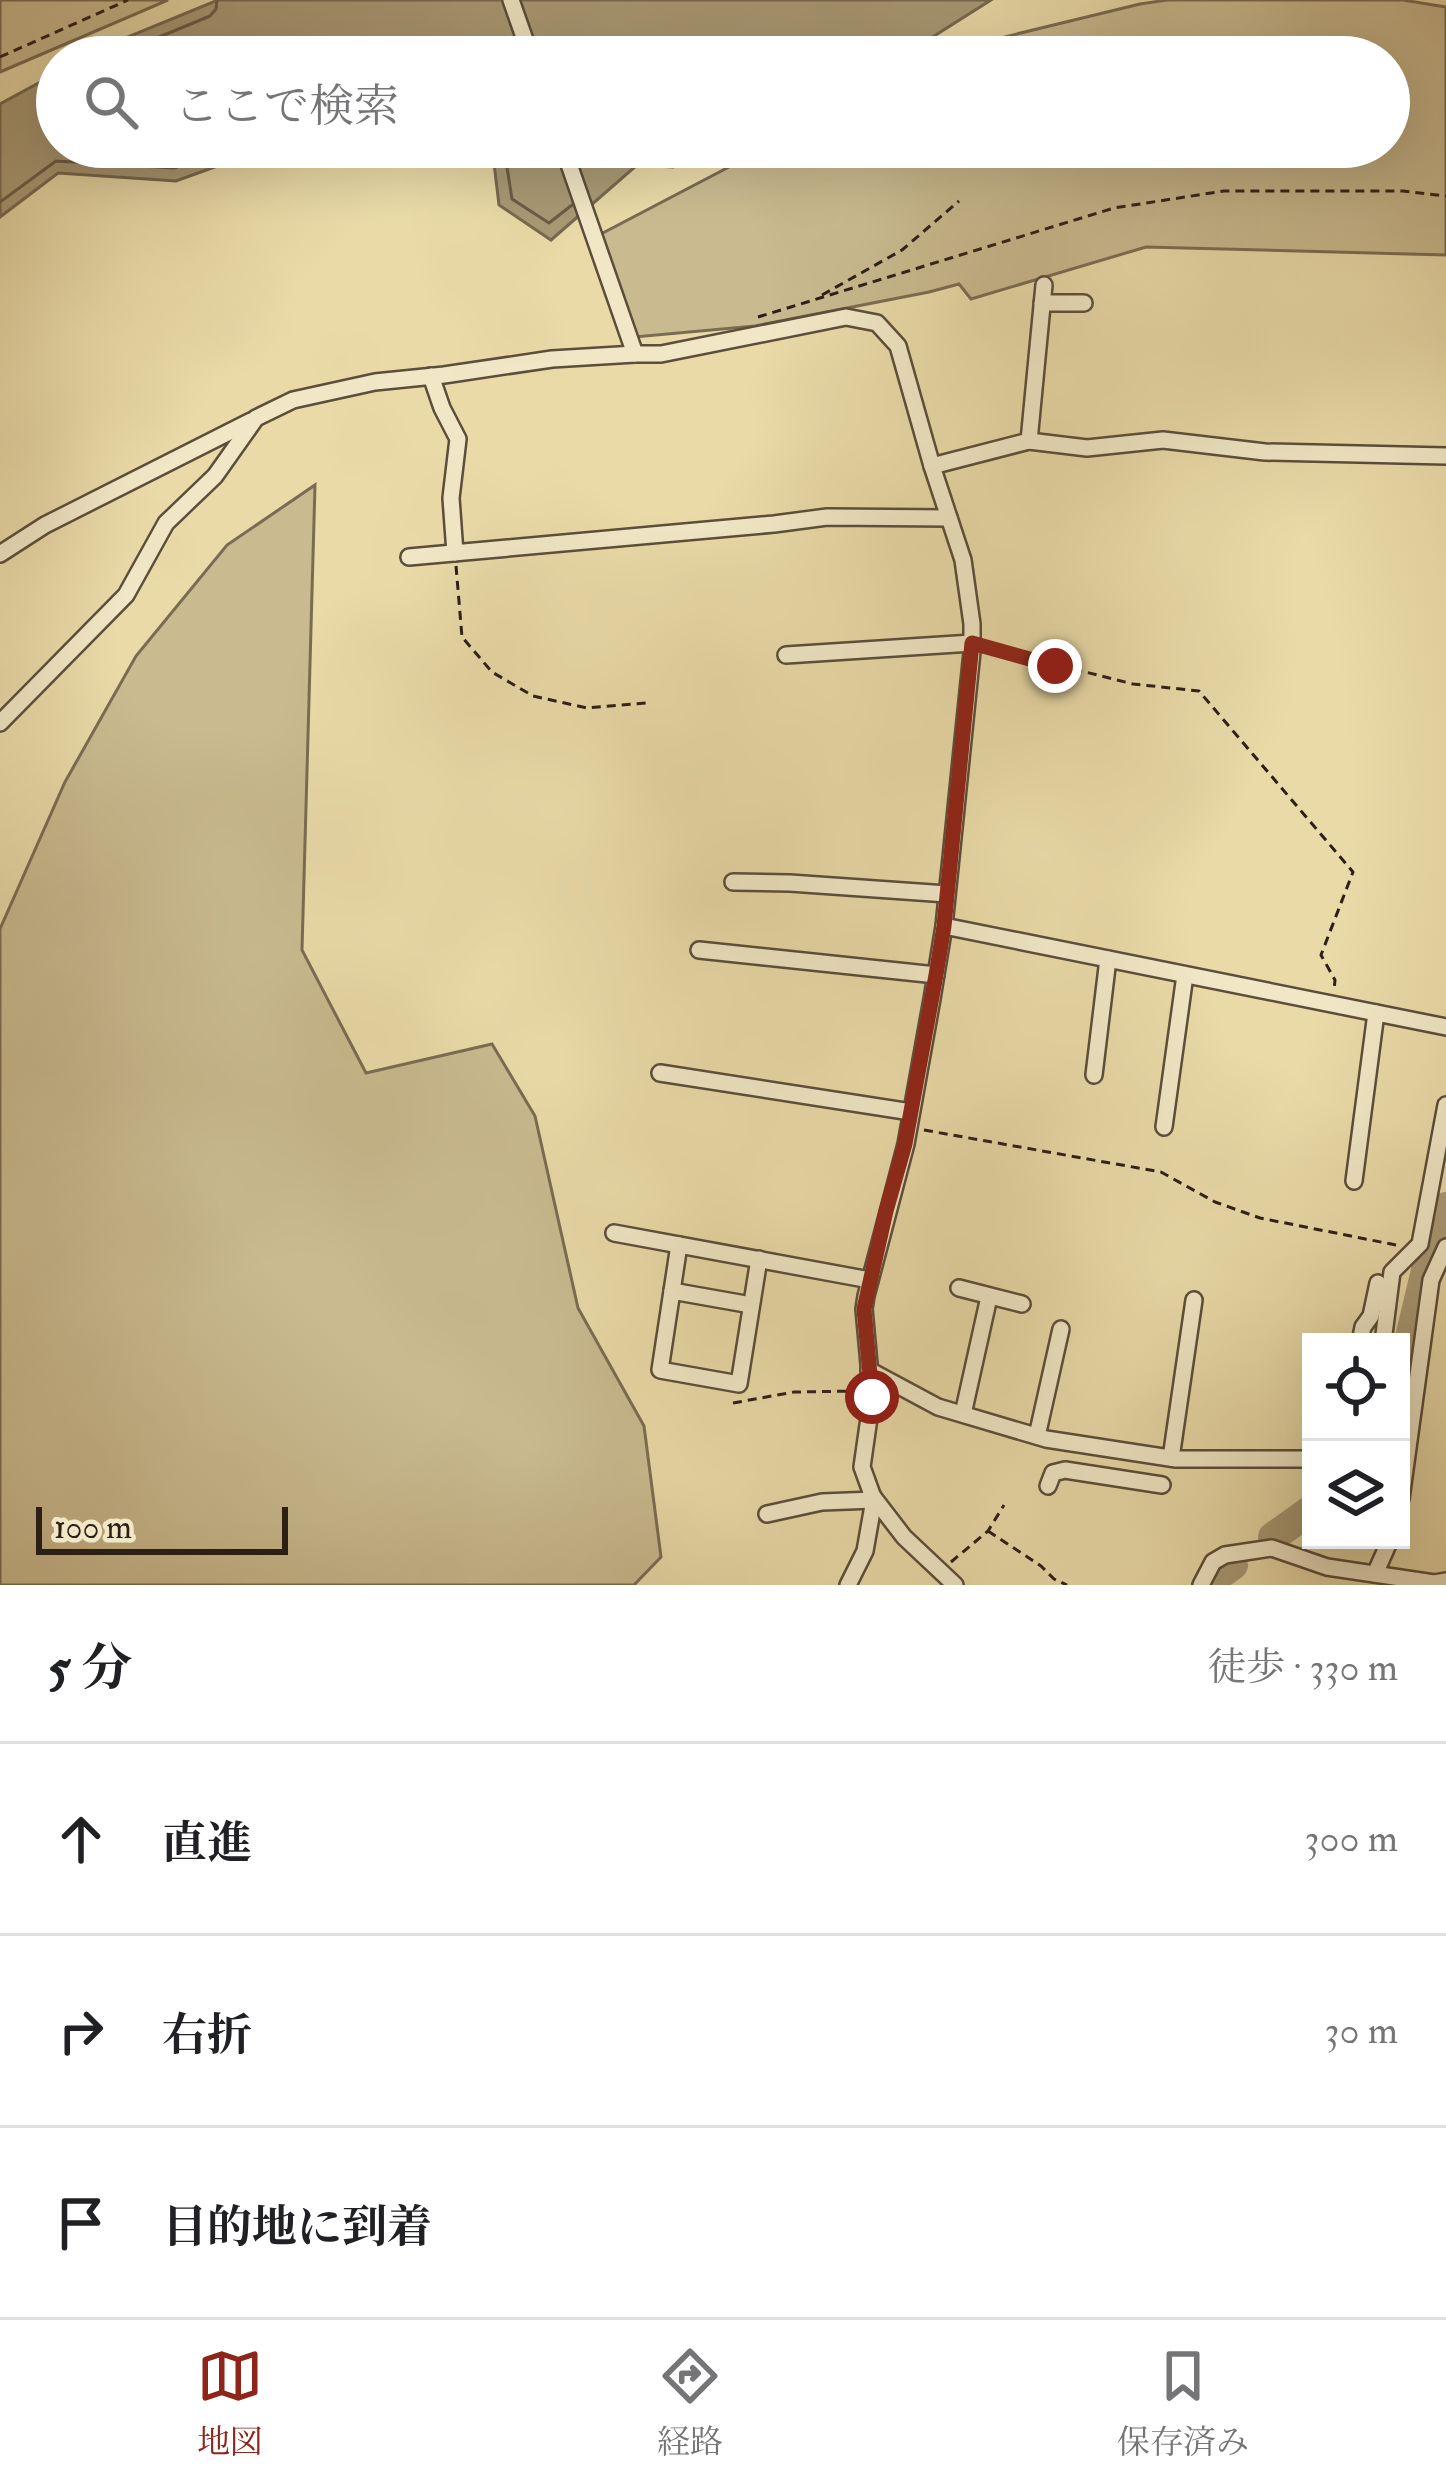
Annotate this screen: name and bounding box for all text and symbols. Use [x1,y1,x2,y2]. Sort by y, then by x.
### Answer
search box [36,36,1410,168]
icon: search [78,69,144,135]
text: ここで検索 [174,79,399,135]
route end [1028,639,1082,693]
map controls [1302,1333,1410,1549]
button: locate [1302,1333,1410,1441]
route start [845,1370,899,1424]
button: layers [1302,1441,1410,1549]
scale bar [36,1501,288,1554]
text: 100 m [54,1507,132,1548]
text: 5 分 [48,1637,132,1701]
text: 徒歩 · 330 m [1208,1643,1398,1692]
icon: ahead [48,1806,114,1872]
text: 300 m [1305,1814,1398,1863]
text: 直進 [162,1816,252,1872]
icon: right [48,1998,114,2064]
text: 30 m [1325,2006,1398,2055]
text: 右折 [162,2008,252,2064]
icon: arrive [48,2190,114,2256]
text: 目的地に到着 [162,2200,432,2256]
tab: 地図 [197,2343,263,2463]
tab: 経路 [657,2343,723,2463]
tab: 保存済み [1117,2343,1249,2463]

